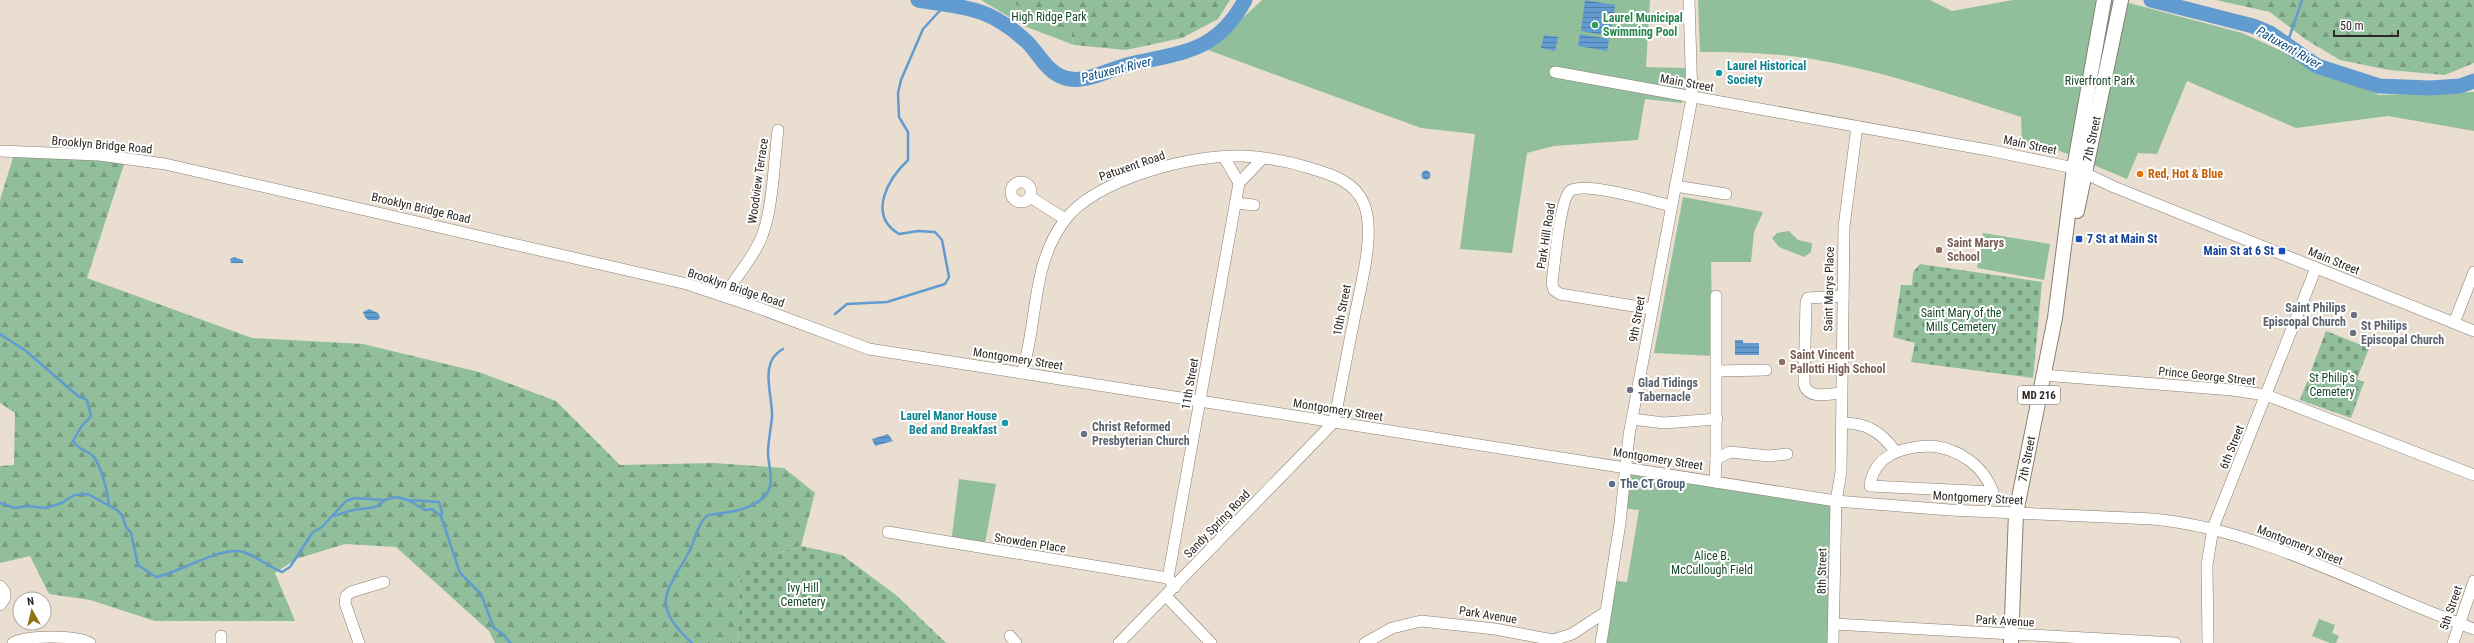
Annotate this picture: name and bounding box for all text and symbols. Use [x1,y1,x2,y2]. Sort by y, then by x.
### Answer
park label: High Ridge Park [1011,10,1087,24]
place label: Laurel Municipal Swimming Pool [1603,11,1683,39]
scale bar [2334,12,2398,38]
text: 50 m [2340,19,2364,33]
marker: Laurel Municipal Swimming Pool [1590,20,1600,30]
water label: Patuxent River [2254,23,2324,72]
water label: Patuxent River [1080,53,1154,85]
place label: Laurel Historical Society [1727,59,1806,87]
marker: Laurel Historical Society [1714,68,1724,78]
street label: Main Street [1659,71,1715,95]
park label: Riverfront Park [2065,74,2136,88]
street label: 7th Street [2080,115,2104,163]
street label: Main Street [2002,133,2058,158]
street label: Brooklyn Bridge Road [51,134,153,156]
street label: Woodview Terrace [745,137,771,225]
street label: Patuxent Road [1097,148,1167,184]
place label: Red, Hot & Blue [2148,167,2223,181]
marker: Red, Hot & Blue [2135,169,2145,179]
street label: Brooklyn Bridge Road [370,190,472,226]
street label: Park Hill Road [1534,202,1558,270]
place label: 7 St at Main St [2087,232,2158,246]
marker: 7 St at Main St [2074,234,2084,244]
place label: Saint Marys School [1947,236,2005,264]
place label: Main St at 6 St [2204,244,2274,258]
street label: Main Street [2306,244,2362,278]
marker: Saint Marys School [1934,245,1944,255]
street label: Saint Marys Place [1821,246,1837,332]
marker: Main St at 6 St [2277,246,2287,256]
street label: Brooklyn Bridge Road [686,266,786,310]
street label: 10th Street [1330,283,1354,337]
street label: 9th Street [1626,295,1648,343]
place label: Saint Philips Episcopal Church [2263,301,2347,329]
park label: Saint Mary of the Mills Cemetery [1921,306,2002,334]
marker: Saint Philips Episcopal Church [2349,310,2359,320]
place label: St Philips Episcopal Church [2361,319,2444,347]
marker: St Philips Episcopal Church [2348,328,2358,338]
street label: Montgomery Street [972,345,1064,373]
place label: Saint Vincent Pallotti High School [1790,348,1886,376]
street label: 11th Street [1179,357,1201,411]
marker: Saint Vincent Pallotti High School [1777,357,1787,367]
street label: Prince George Street [2158,364,2257,388]
park label: St Philip's Cemetery [2309,371,2355,399]
place label: Glad Tidings Tabernacle [1638,376,1699,404]
marker: Glad Tidings Tabernacle [1625,385,1635,395]
road number: MD 216 [2018,386,2060,404]
street label: Montgomery Street [1292,396,1384,424]
place label: Laurel Manor House Bed and Breakfast [901,409,997,437]
marker: Laurel Manor House Bed and Breakfast [1000,418,1010,428]
place label: Christ Reformed Presbyterian Church [1092,420,1190,448]
street label: 6th Street [2217,423,2247,471]
marker: Christ Reformed Presbyterian Church [1079,429,1089,439]
street label: 7th Street [2016,435,2038,483]
street label: Montgomery Street [1612,445,1704,473]
place label: The CT Group [1620,477,1685,491]
marker: The CT Group [1607,479,1617,489]
street label: Sandy Spring Road [1181,487,1253,561]
street label: Montgomery Street [1932,489,2024,507]
street label: Montgomery Street [2255,522,2345,568]
street label: Snowden Place [993,530,1067,556]
street label: 8th Street [1815,547,1829,594]
park label: Alice B. McCullough Field [1671,549,1753,577]
park label: Ivy Hill Cemetery [780,581,826,609]
street label: 5th Street [2437,583,2465,632]
north arrow [12,591,52,631]
text: N [26,595,35,608]
street label: Park Avenue [1458,603,1518,627]
street label: Park Avenue [1975,612,2035,630]

